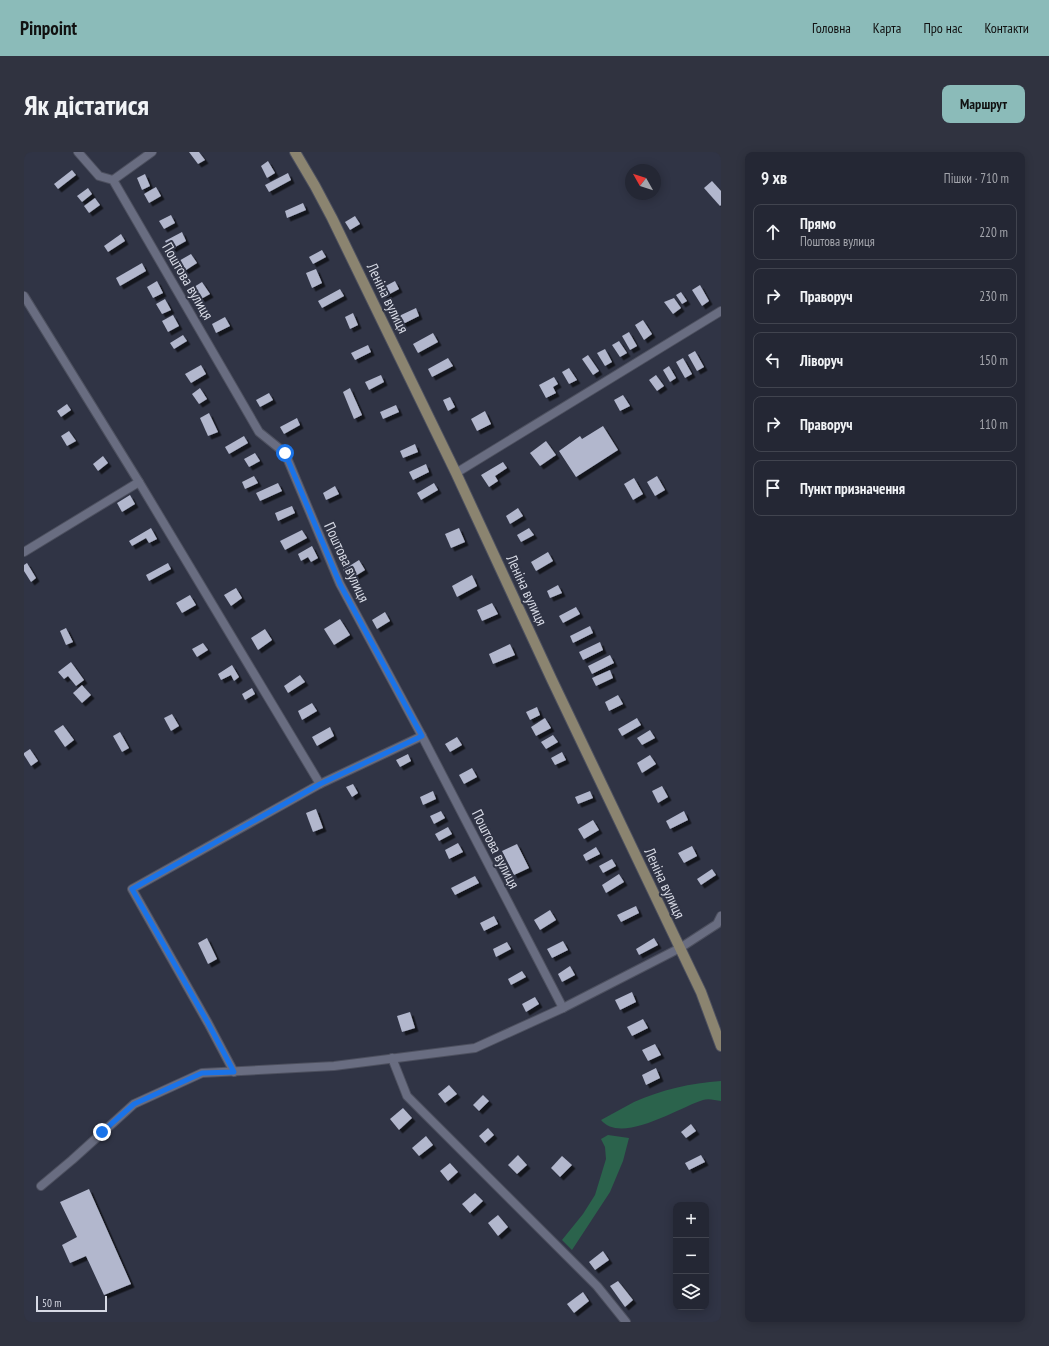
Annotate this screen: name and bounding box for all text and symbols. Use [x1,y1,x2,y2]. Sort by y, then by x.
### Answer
text: Pinpoint [20,16,77,40]
text: Головна [812,19,851,37]
text: Карта [873,19,901,37]
text: Про нас [923,19,963,37]
text: Контакти [985,19,1029,37]
button: Маршрут [942,85,1025,123]
text: Як дістатися [24,86,149,123]
north arrow [625,164,661,200]
text: 9 хв [761,167,787,189]
text: Пішки · 710 m [944,170,1009,187]
text: Прямо [800,214,836,233]
icon: ahead [762,221,784,243]
text: 220 m [979,224,1008,241]
text: Поштова вулиця [800,233,875,250]
street label: Поштова вулиця [158,239,218,323]
street label: Леніна вулиця [362,259,413,336]
icon: right [762,285,784,307]
text: Праворуч [800,287,853,306]
text: 230 m [979,288,1008,305]
icon: left [762,349,784,371]
text: Ліворуч [800,351,843,370]
text: 150 m [979,352,1008,369]
icon: right [762,413,784,435]
text: Праворуч [800,415,853,434]
text: 110 m [979,416,1008,433]
route start [276,444,294,462]
icon: arrive [762,477,784,499]
text: Пункт призначення [800,479,905,498]
street label: Поштова вулиця [320,519,374,605]
street label: Леніна вулиця [502,551,552,629]
street label: Поштова вулиця [468,806,524,892]
street label: Леніна вулиця [640,844,690,922]
route end [93,1123,111,1141]
map controls [673,1202,709,1310]
button: + [673,1202,709,1238]
button: − [673,1238,709,1274]
button: layers [673,1274,709,1310]
scale bar [36,1294,107,1313]
text: 50 m [42,1296,61,1310]

